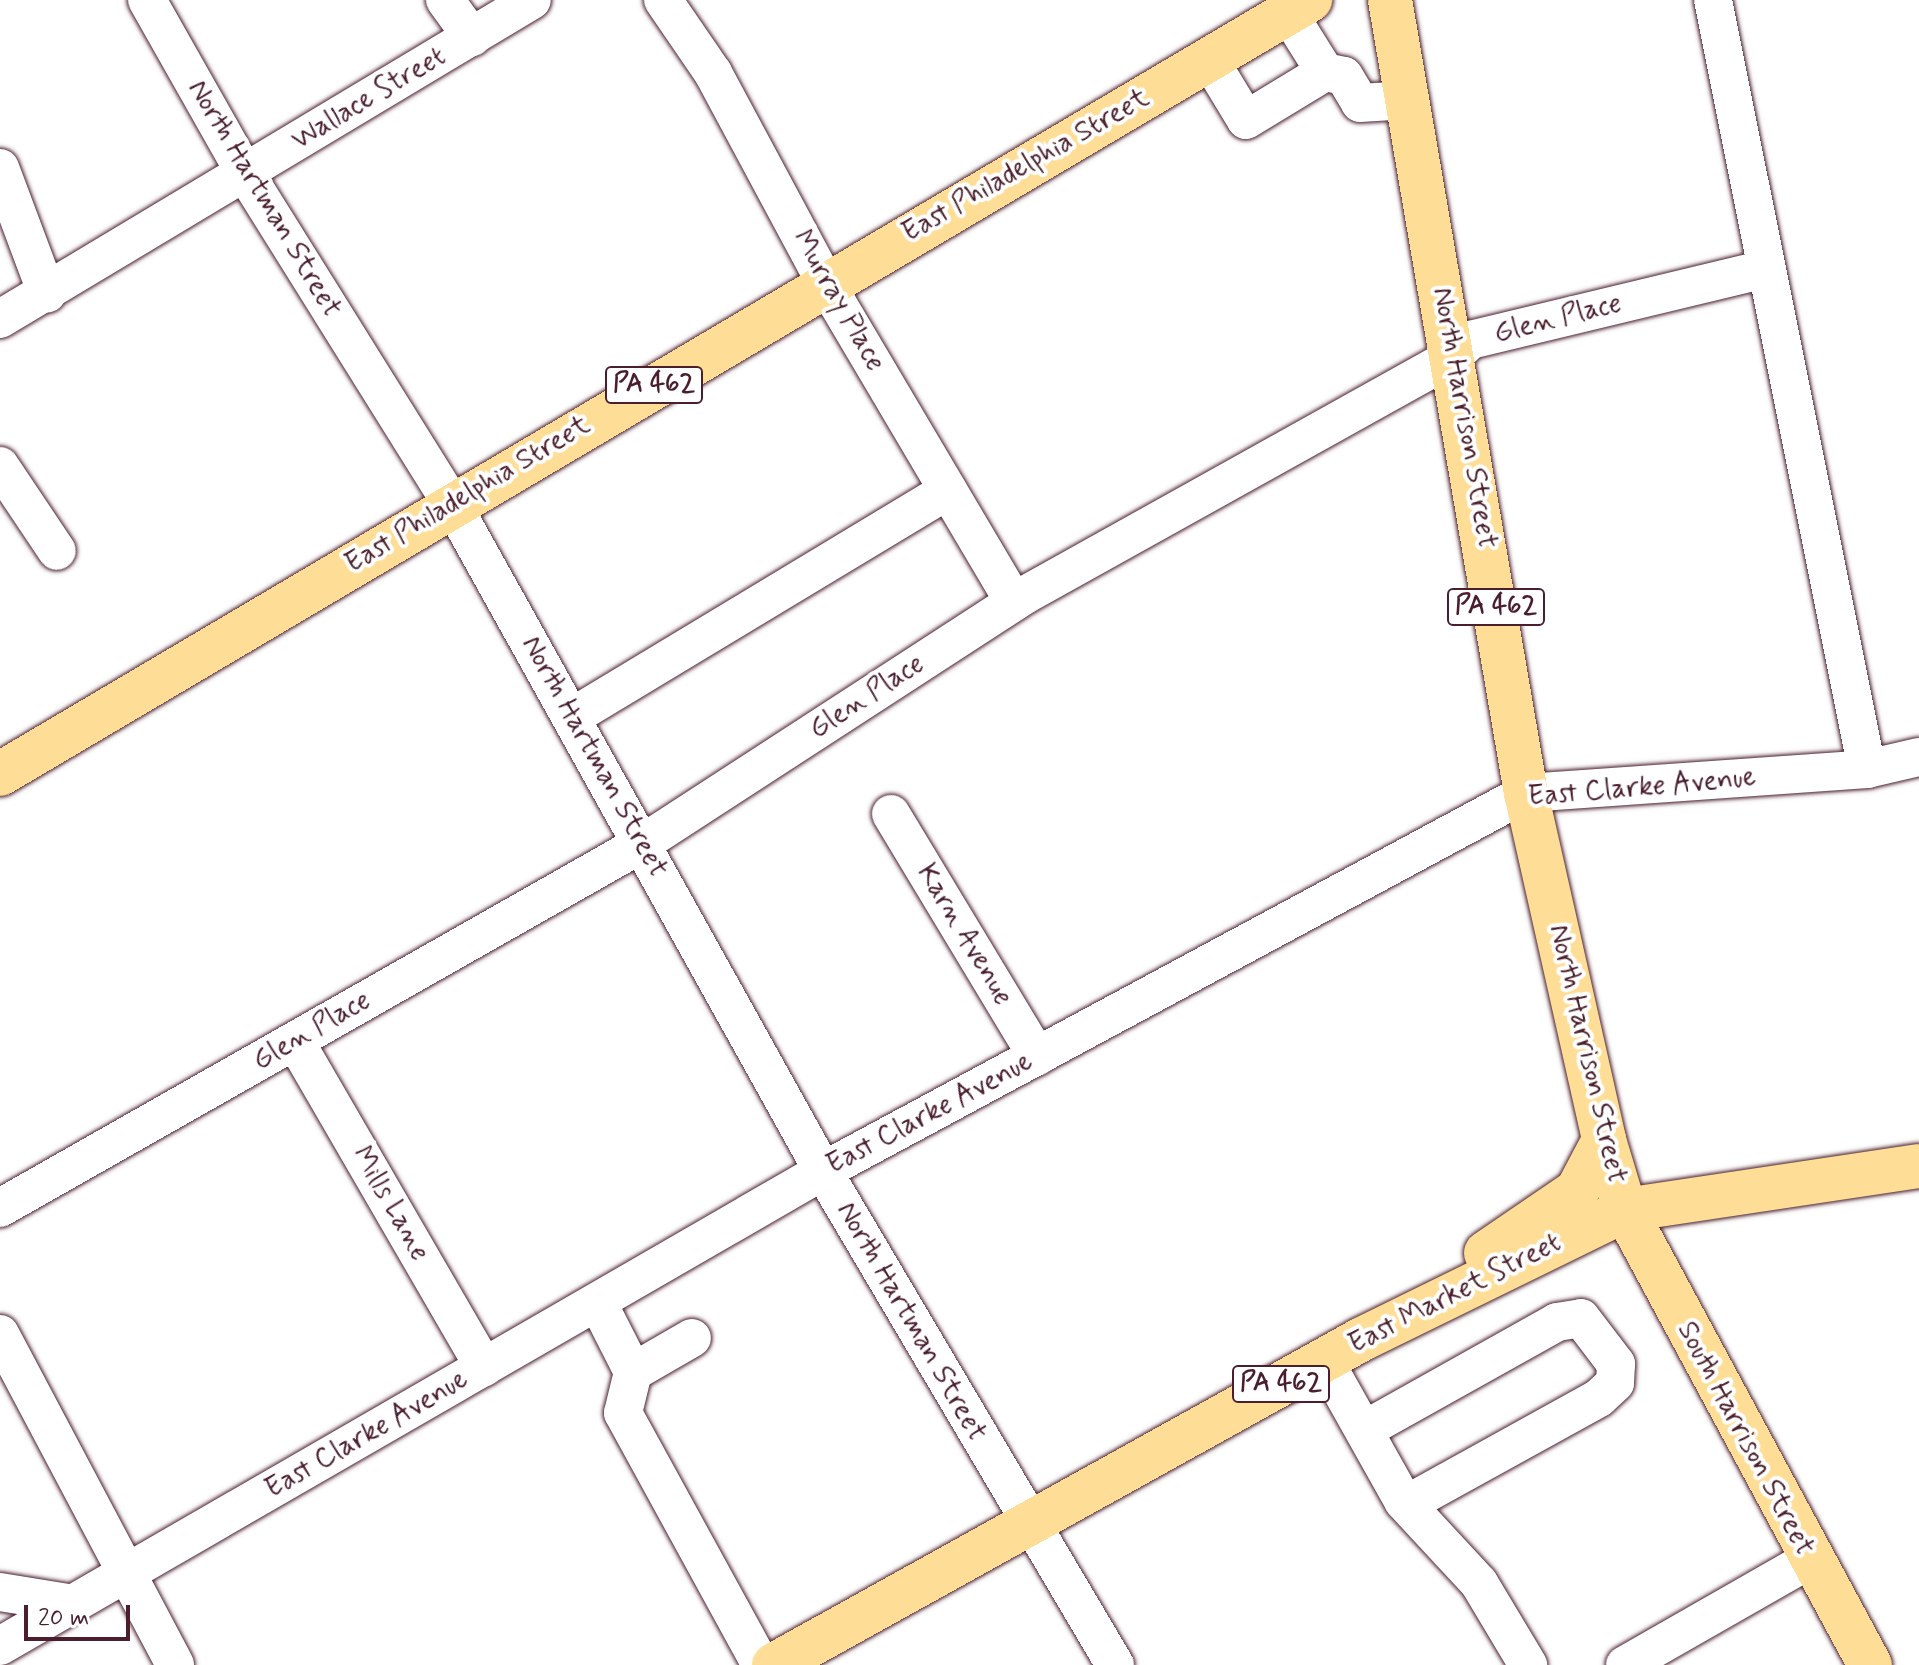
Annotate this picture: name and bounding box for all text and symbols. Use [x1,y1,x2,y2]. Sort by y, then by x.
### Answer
street label: Wallace Street [284,39,454,159]
street label: North Hartman Street [180,75,348,323]
street label: East Philadelphia Street [897,82,1155,250]
street label: Murray Place [784,224,892,378]
street label: North Harrison Street [1425,286,1503,550]
street label: Glen Place [1491,287,1625,351]
road number: PA 462 [604,363,704,407]
street label: East Philadelphia Street [340,409,596,581]
road number: PA 462 [1446,585,1546,629]
street label: North Hartman Street [514,631,674,883]
street label: Glen Place [803,647,931,747]
street label: East Clarke Avenue [1524,761,1760,815]
street label: Karn Avenue [908,857,1020,1013]
street label: North Harrison Street [1541,922,1633,1186]
street label: Glen Place [247,984,377,1078]
street label: East Clarke Avenue [819,1044,1041,1184]
street label: Mills Lane [345,1142,435,1266]
street label: North Hartman Street [829,1197,993,1447]
street label: East Market Street [1341,1225,1569,1363]
street label: South Harrison Street [1669,1317,1821,1561]
street label: East Clarke Avenue [258,1362,476,1508]
road number: PA 462 [1231,1362,1331,1406]
scale bar [28,1589,134,1639]
text: 20 m [38,1603,89,1634]

